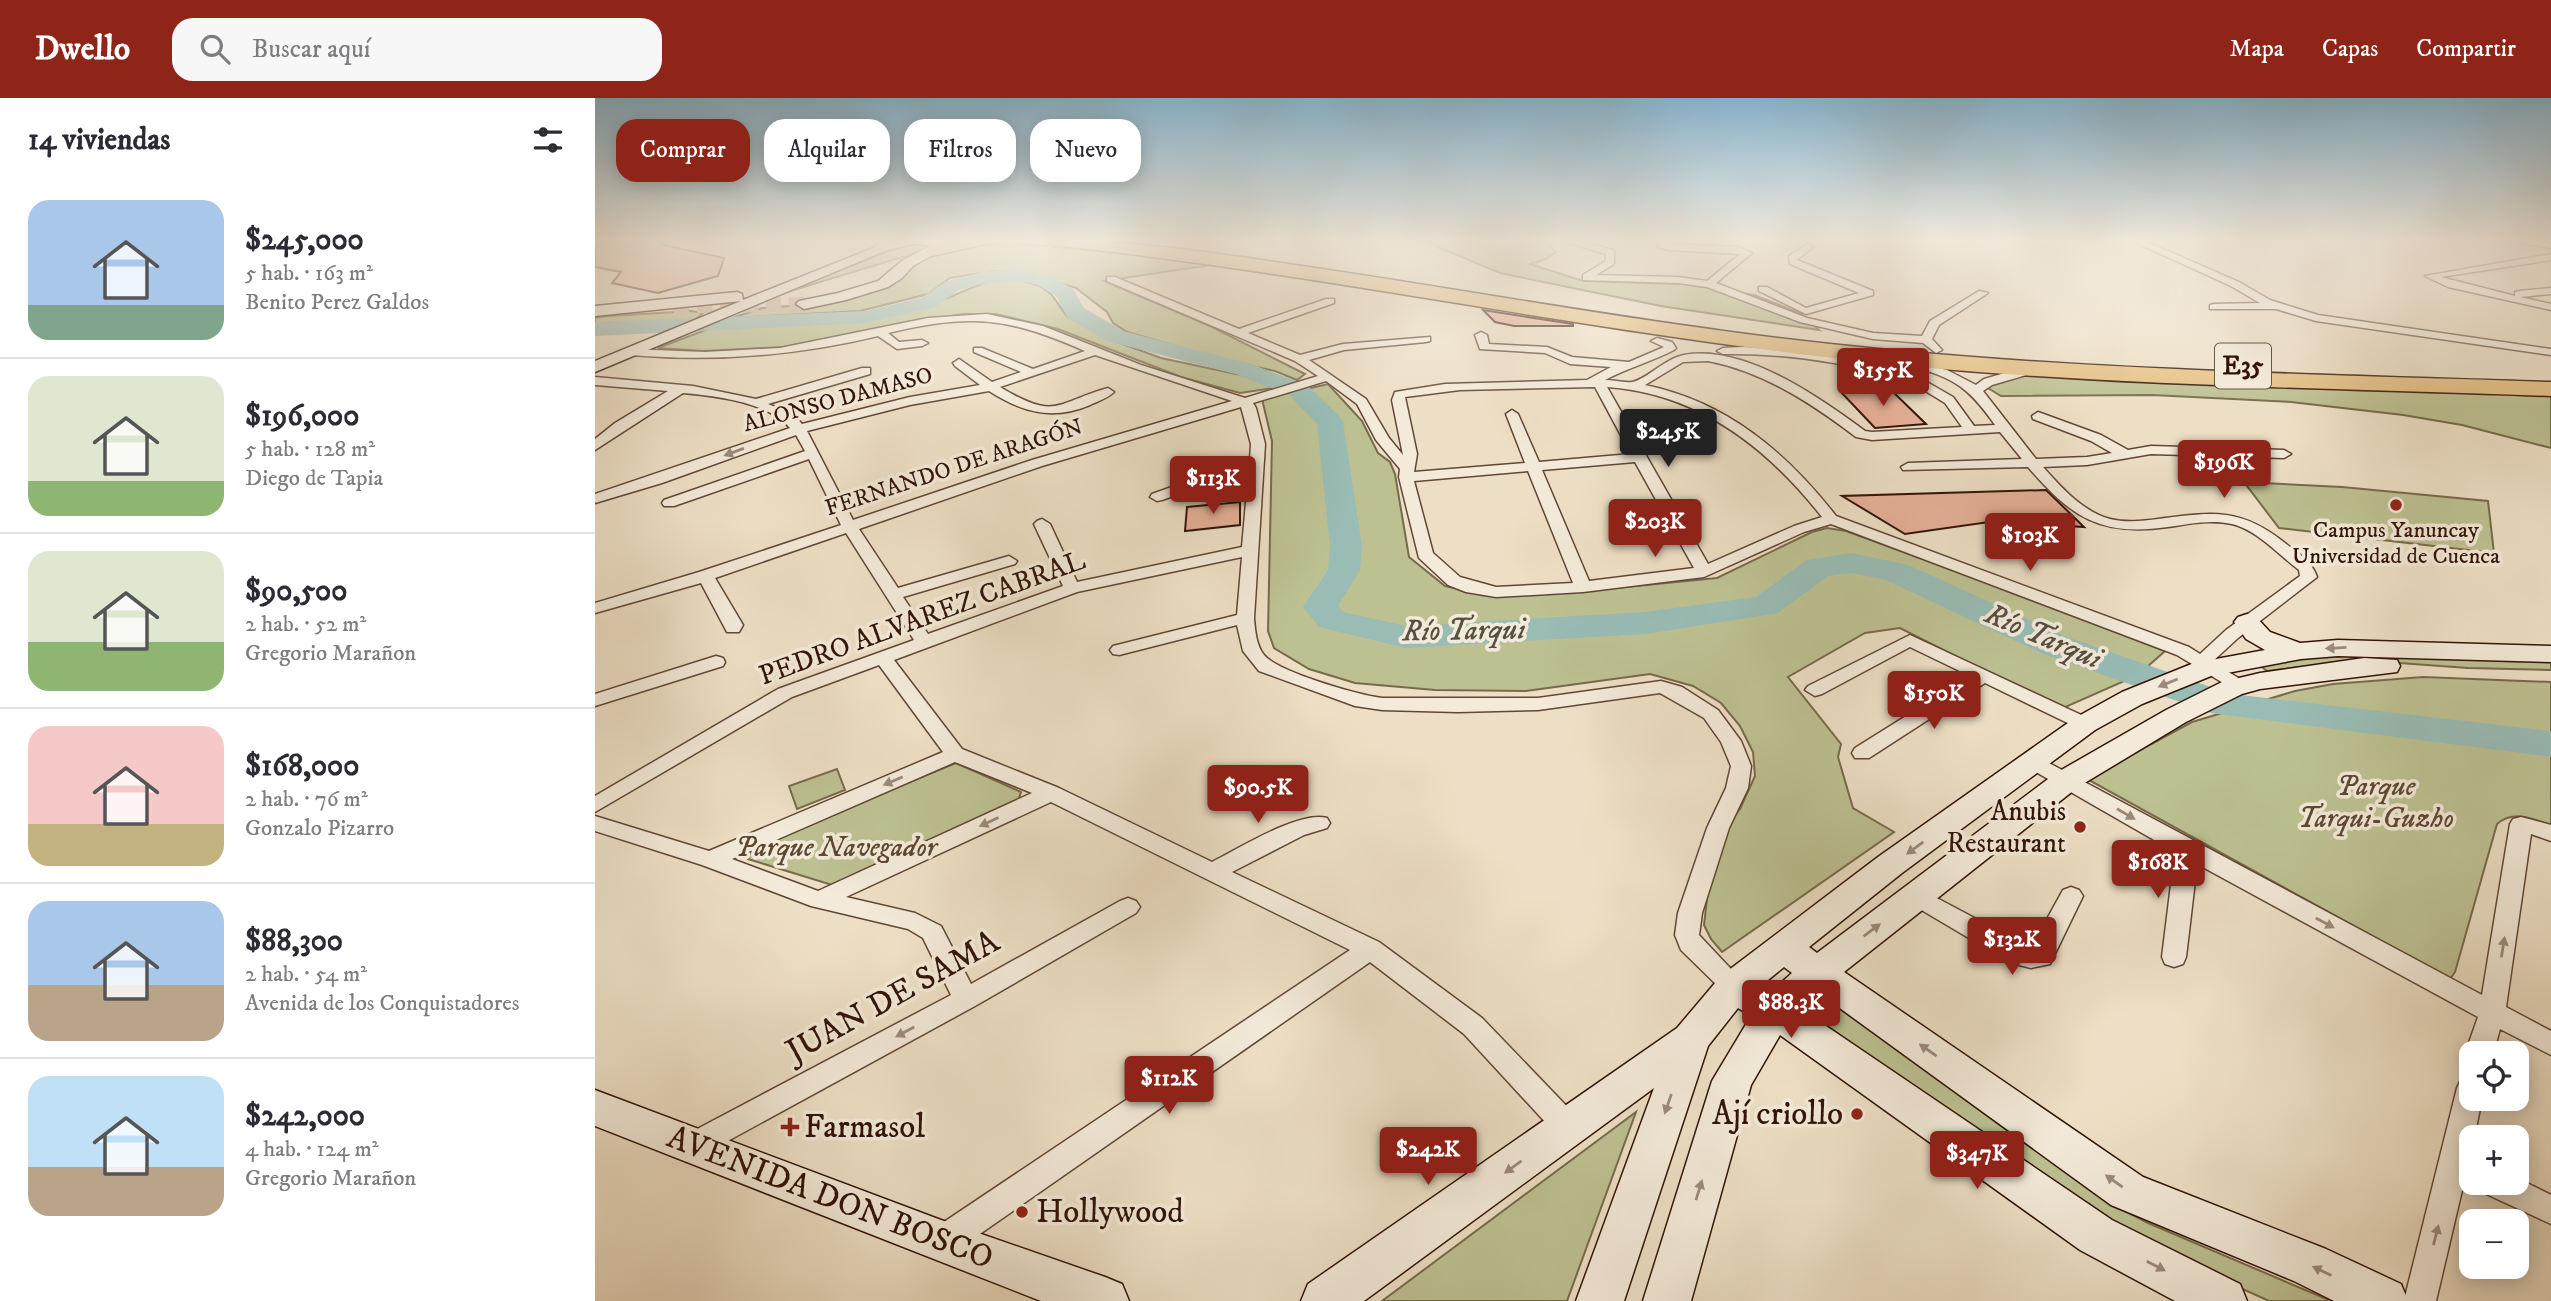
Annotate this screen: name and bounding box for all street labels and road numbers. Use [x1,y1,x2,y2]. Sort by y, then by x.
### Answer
road number: E35 [2215,344,2271,388]
street label: ALONSO DAMASO [740,361,936,439]
street label: FERNANDO DE ARAGÓN [821,413,1087,523]
street label: PEDRO ALVAREZ CABRAL [754,543,1090,693]
street label: JUAN DE SAMA [777,921,1008,1074]
street label: AVENIDA DON BOSCO [661,1117,999,1279]

